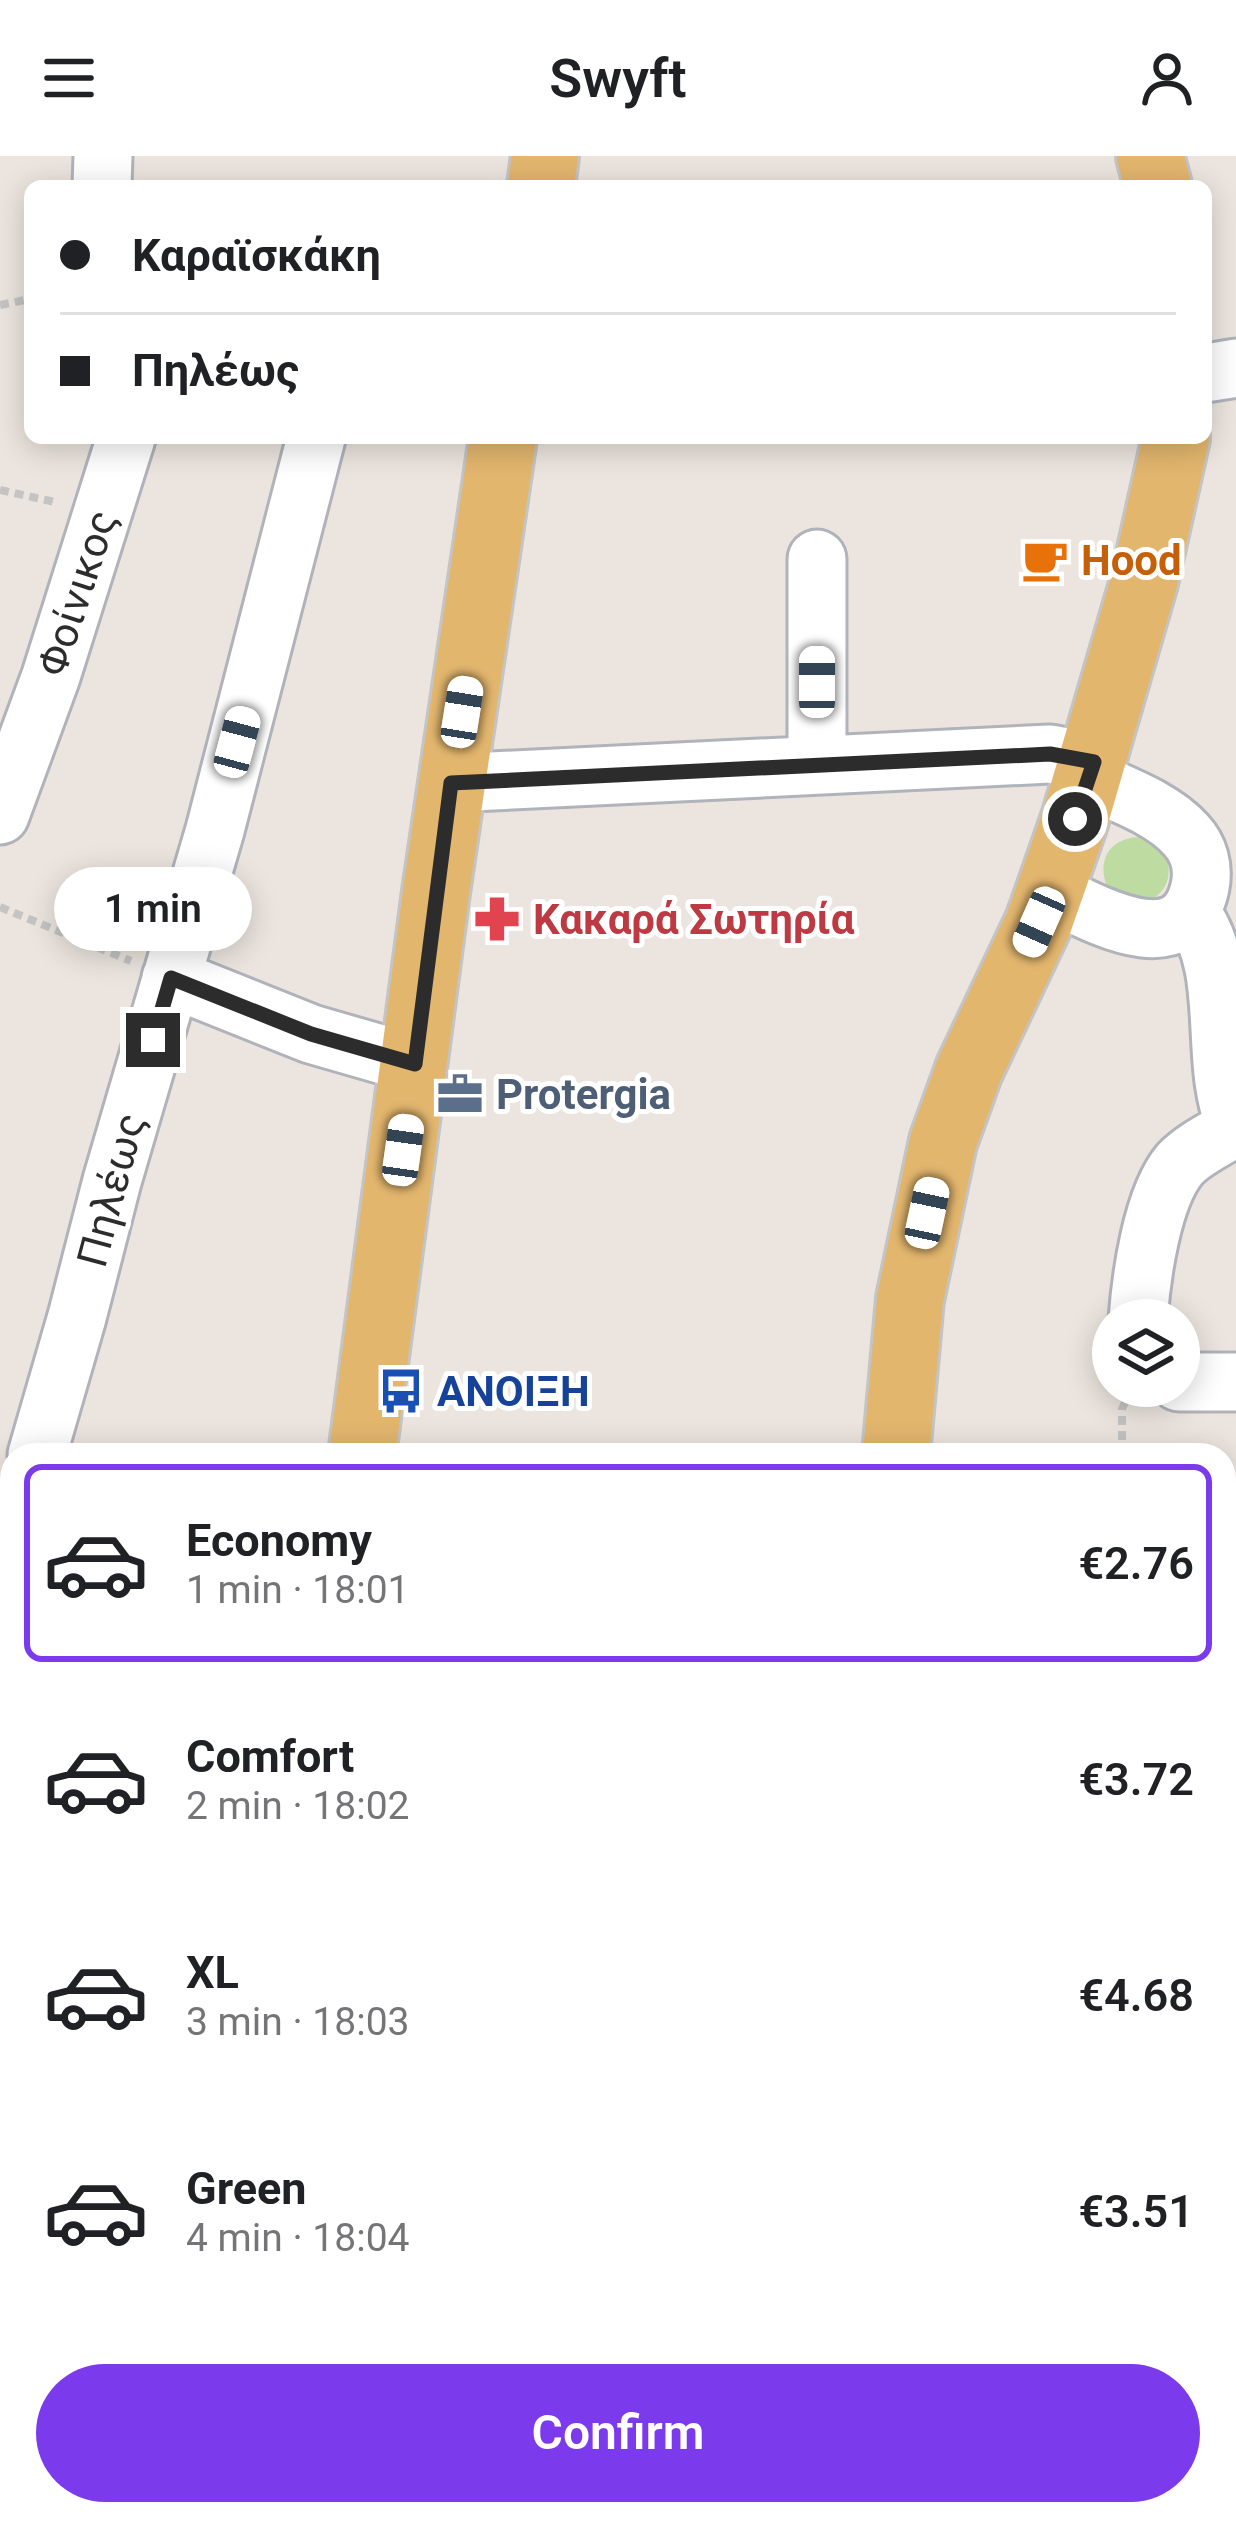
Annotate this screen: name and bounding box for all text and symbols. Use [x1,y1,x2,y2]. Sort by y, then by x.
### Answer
icon: menu [36,45,102,111]
icon: person [1134,45,1200,111]
text: Swyft [549,47,687,110]
text: Καραϊσκάκη [132,229,381,282]
text: Πηλέως [132,344,299,397]
street label: Φοίνικος [27,504,127,682]
cafe icon: Hood [1020,535,1070,585]
place label: Hood [1081,536,1182,585]
car [799,646,835,718]
car [439,674,485,750]
car [210,703,264,781]
route start [1048,792,1102,846]
callout: 1 min [54,866,252,950]
car [1008,882,1070,962]
text: 1 min [104,886,202,932]
pharmacy icon: Κακαρά Σωτηρία [472,894,522,944]
place label: Κακαρά Σωτηρία [533,895,855,944]
route end [126,1013,180,1067]
office icon: Protergia [435,1069,485,1119]
place label: Protergia [496,1070,671,1119]
street label: Πηλέως [67,1108,155,1272]
car [380,1112,426,1188]
car [902,1174,952,1252]
map controls [1092,1299,1200,1407]
button: layers [1092,1299,1200,1407]
bus stop icon: ΑΝΟΙΞΗ [376,1366,426,1416]
place label: ΑΝΟΙΞΗ [437,1367,590,1416]
icon: car [42,1509,150,1617]
text: Economy [186,1514,372,1567]
text: €2.76 [1078,1537,1194,1590]
text: 1 min · 18:01 [186,1567,409,1613]
icon: car [42,1725,150,1833]
text: Comfort [186,1730,354,1783]
text: €3.72 [1078,1753,1194,1806]
text: 2 min · 18:02 [186,1783,409,1829]
icon: car [42,1941,150,2049]
text: XL [186,1946,239,1999]
text: €4.68 [1078,1969,1194,2022]
text: 3 min · 18:03 [186,1999,409,2045]
icon: car [42,2157,150,2265]
text: Green [186,2162,307,2215]
text: €3.51 [1078,2185,1194,2238]
text: 4 min · 18:04 [186,2215,409,2261]
button: Confirm [36,2364,1200,2502]

